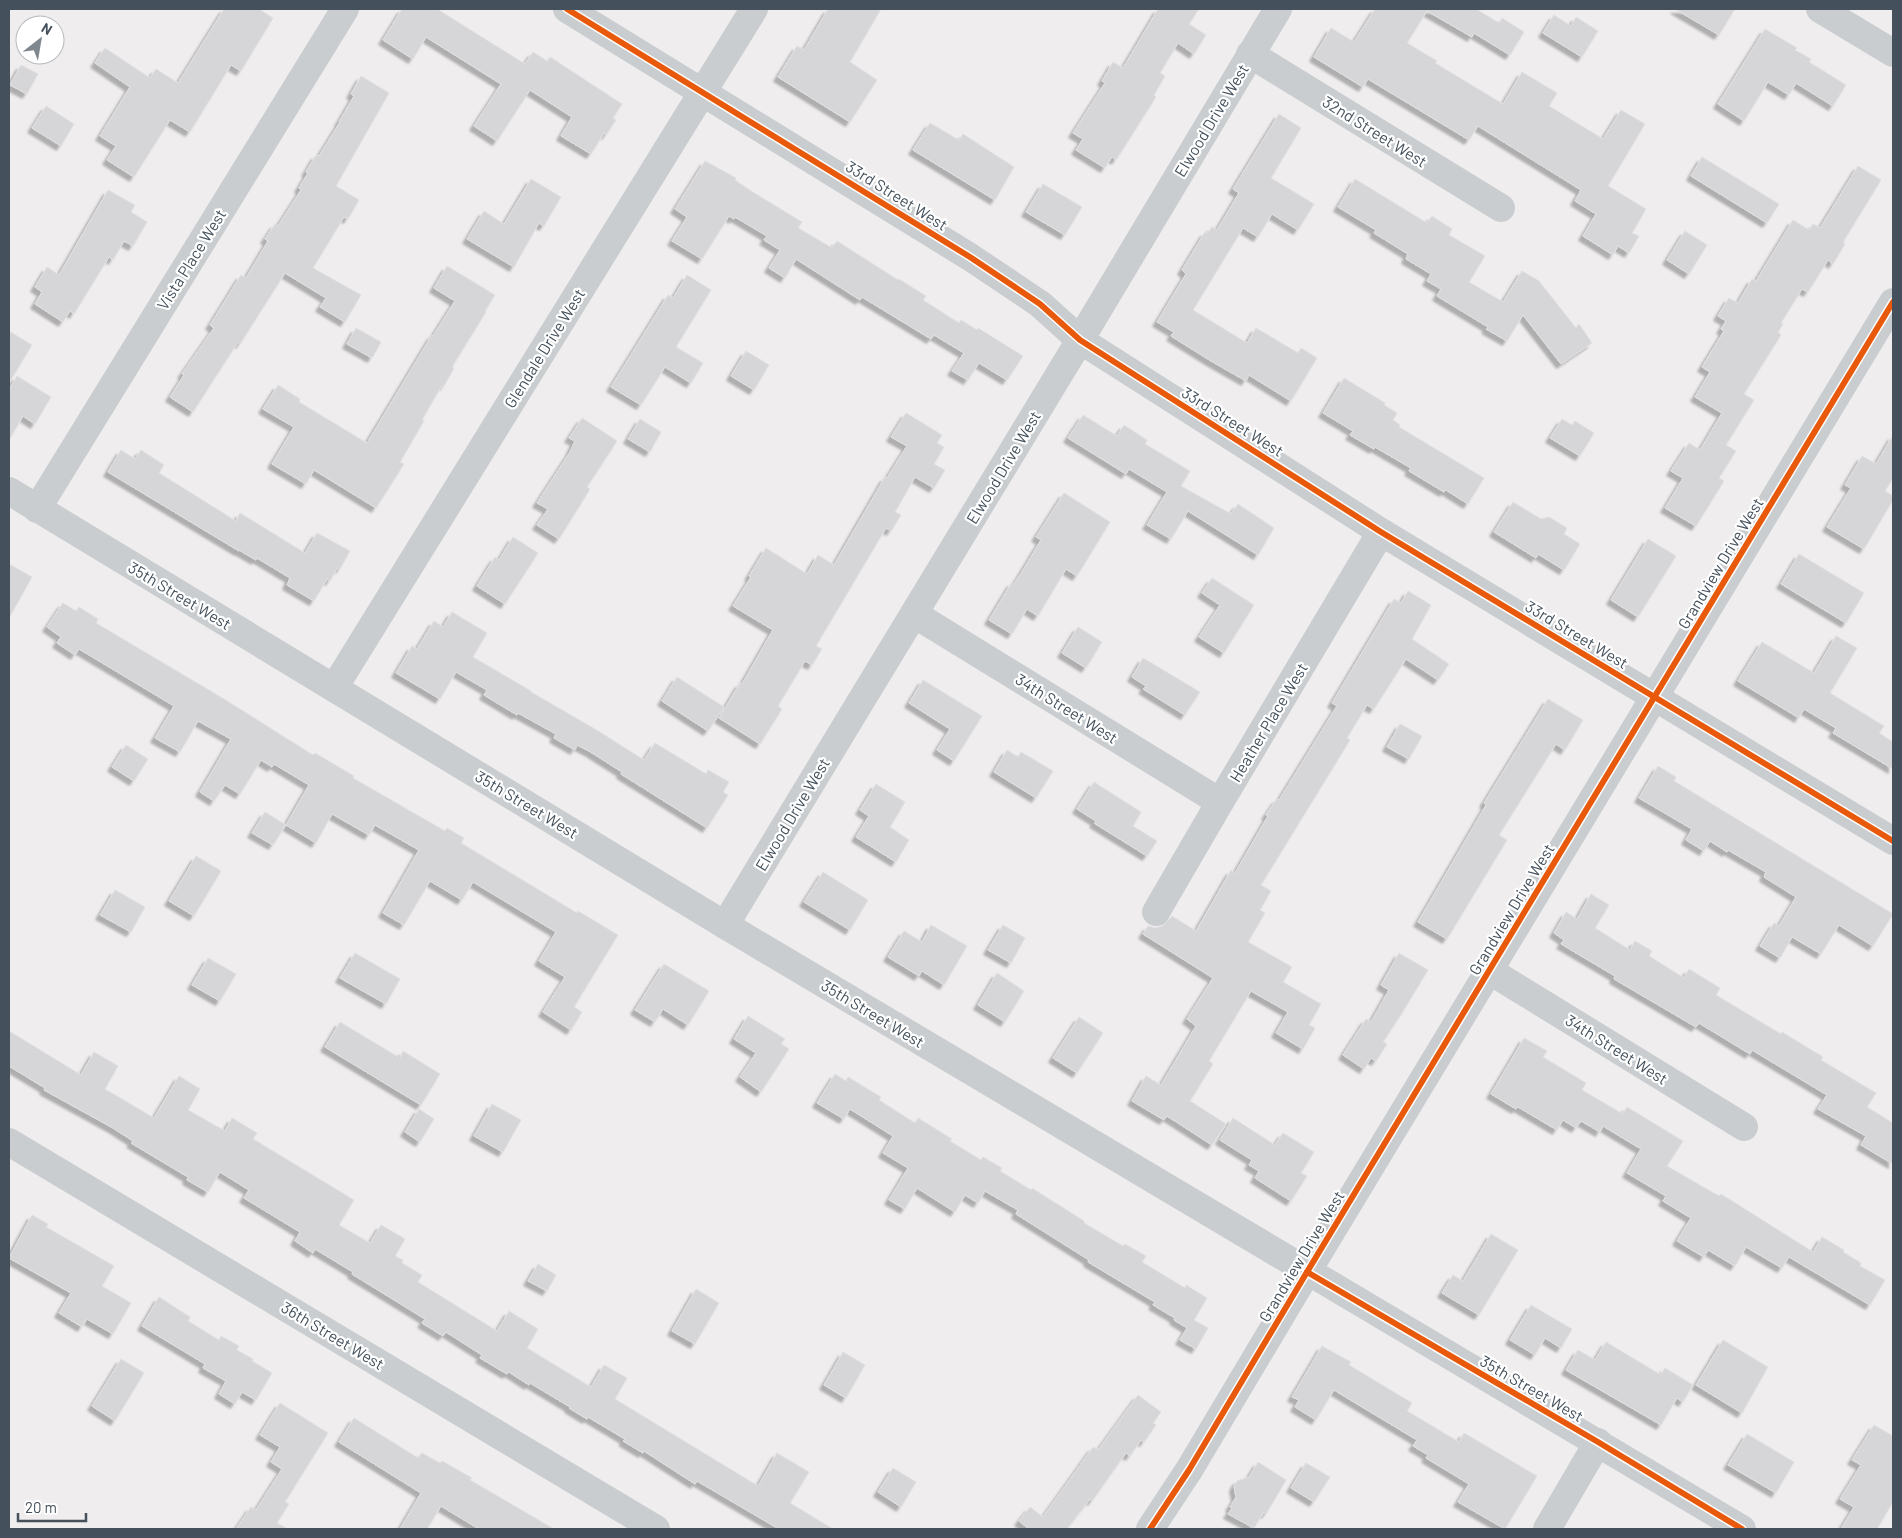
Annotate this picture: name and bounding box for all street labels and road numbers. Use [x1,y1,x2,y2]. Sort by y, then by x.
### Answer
street label: Elwood Drive West [1170,60,1252,180]
street label: 32nd Street West [1319,91,1431,171]
street label: 33rd Street West [843,156,951,234]
street label: Vista Place West [153,205,229,313]
street label: Glendale Drive West [500,285,588,411]
street label: 33rd Street West [1179,382,1287,460]
street label: Elwood Drive West [962,407,1044,527]
street label: Grandview Drive West [1673,494,1767,632]
street label: 35th Street West [125,557,235,633]
street label: 33rd Street West [1522,596,1632,672]
street label: Heather Place West [1225,659,1311,785]
street label: 34th Street West [1012,669,1122,747]
street label: Elwood Drive West [751,754,833,874]
street label: 35th Street West [472,766,582,842]
street label: Grandview Drive West [1464,840,1558,978]
street label: 35th Street West [818,975,928,1051]
street label: 34th Street West [1562,1010,1672,1088]
street label: Grandview Drive West [1254,1187,1348,1325]
street label: 36th Street West [278,1297,388,1373]
street label: 35th Street West [1477,1351,1587,1425]

